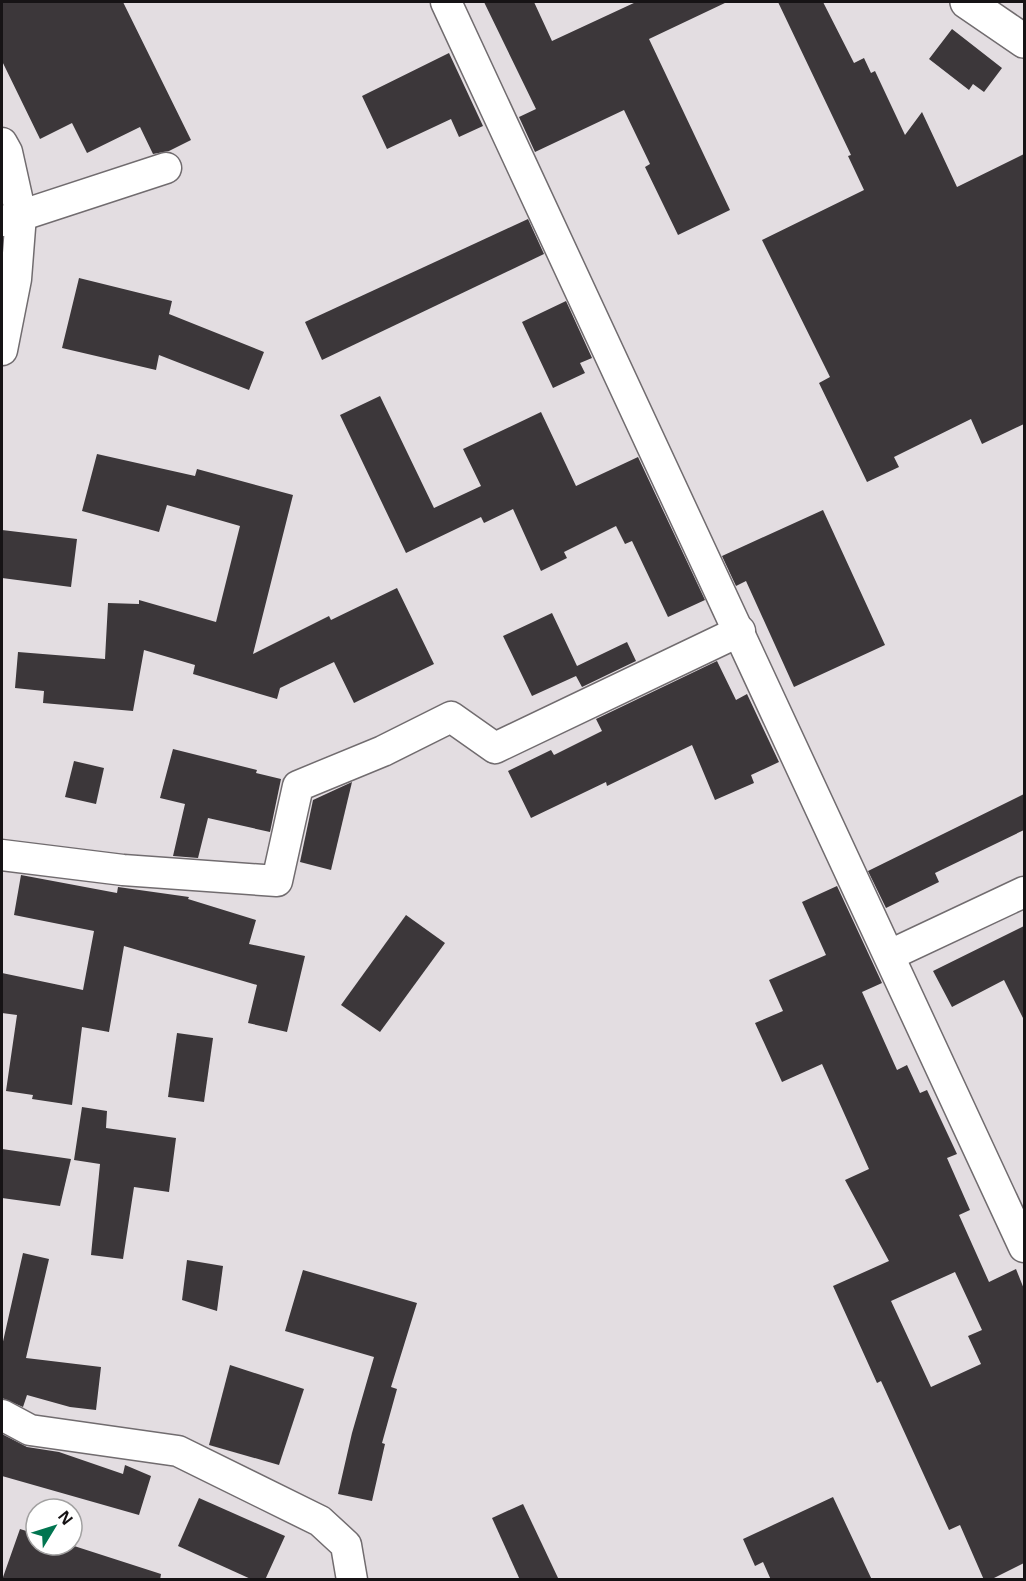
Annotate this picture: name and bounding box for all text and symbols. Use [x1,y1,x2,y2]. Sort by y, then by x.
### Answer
north arrow [24,1497,84,1557]
text: N [53,1506,78,1530]

